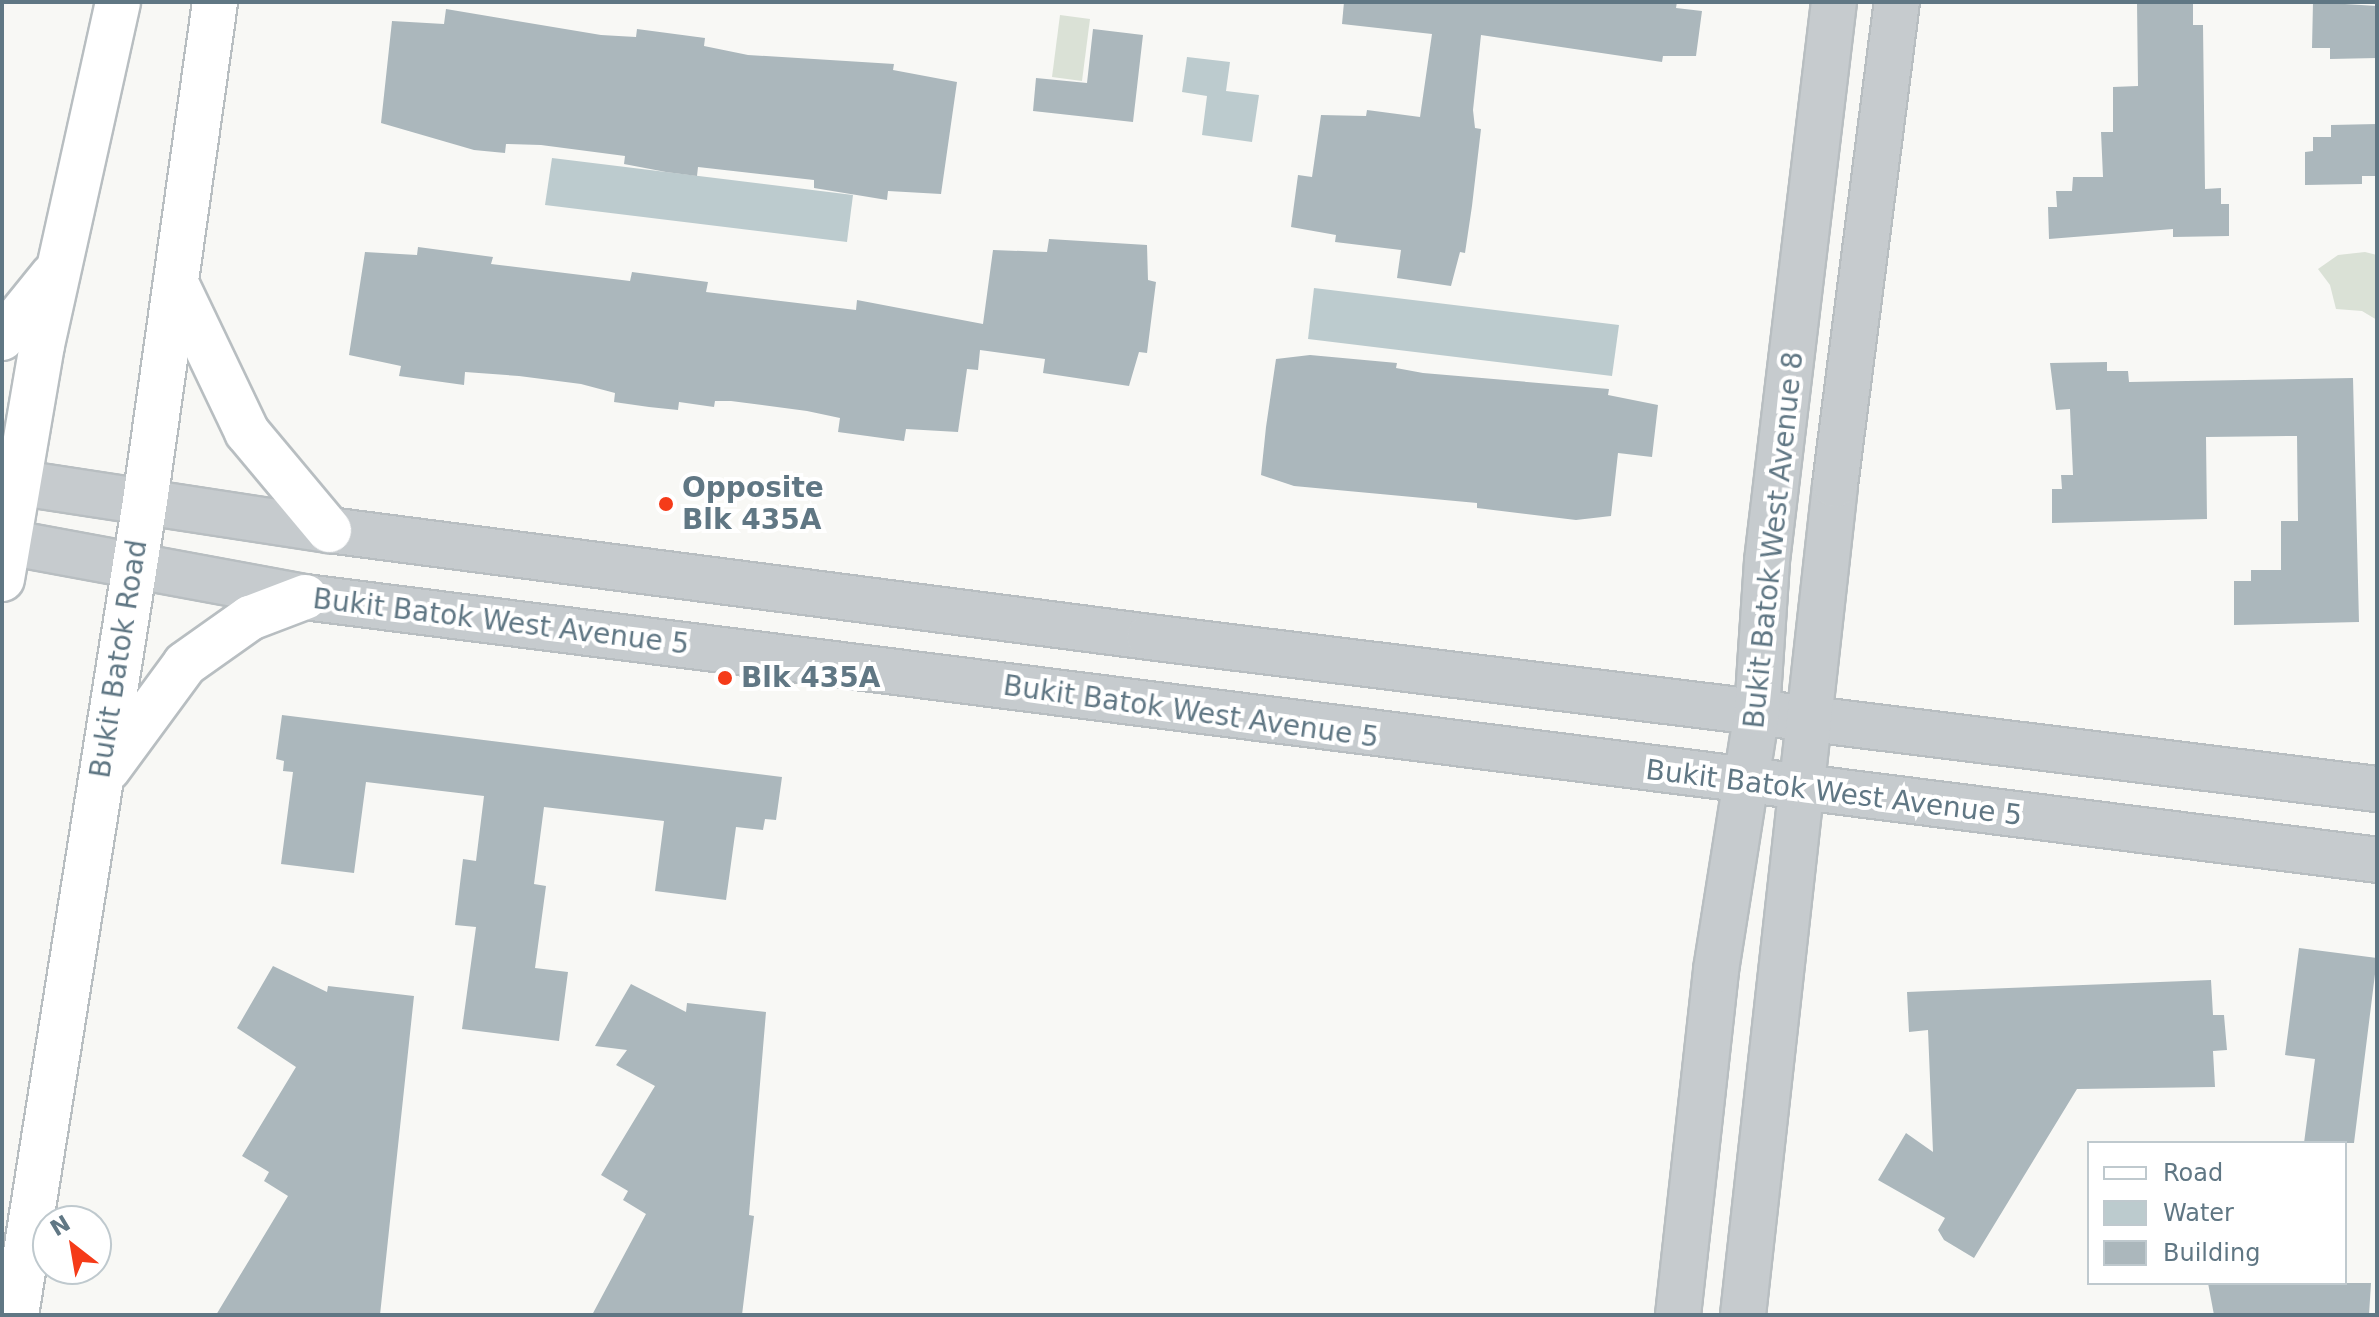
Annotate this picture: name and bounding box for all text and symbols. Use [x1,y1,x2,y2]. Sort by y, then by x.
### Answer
street label: Bukit Batok West Avenue 8 [1737,350,1811,730]
place label: Opposite Blk 435A [682,471,824,537]
marker: Opposite Blk 435A [657,495,675,513]
street label: Bukit Batok Road [84,538,154,780]
street label: Bukit Batok West Avenue 5 [311,582,691,662]
place label: Blk 435A [741,661,880,695]
marker: Blk 435A [716,669,734,687]
street label: Bukit Batok West Avenue 5 [1001,669,1381,755]
street label: Bukit Batok West Avenue 5 [1644,753,2024,833]
legend [2087,1141,2347,1285]
text: Road [2163,1159,2223,1187]
text: Water [2163,1199,2234,1227]
north arrow [32,1205,112,1285]
text: N [46,1210,75,1241]
text: Building [2163,1239,2260,1267]

